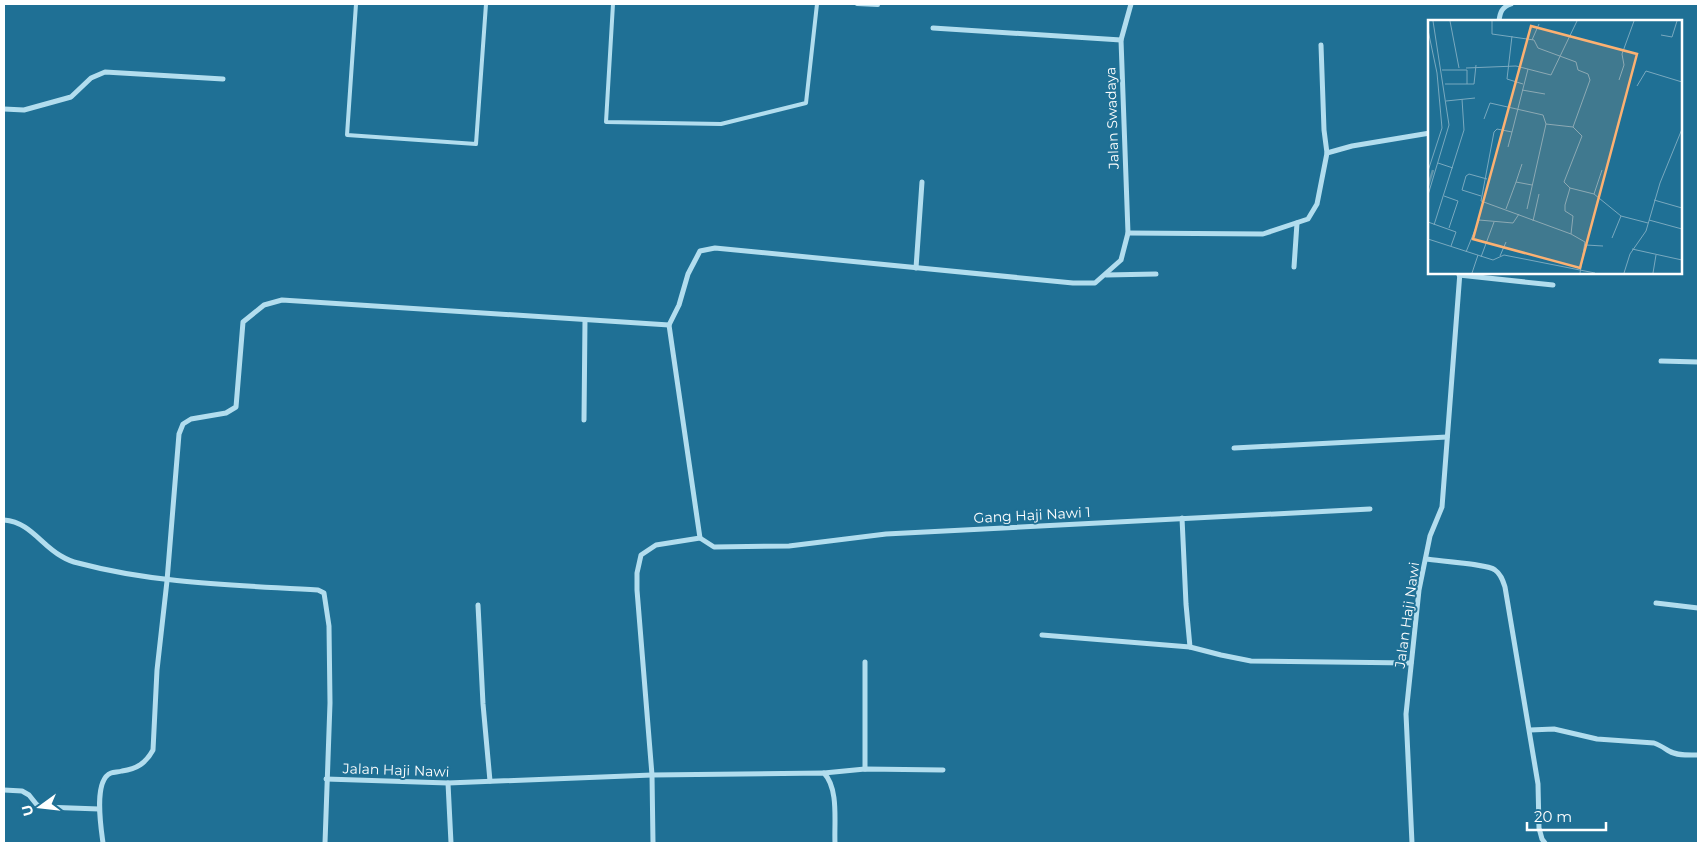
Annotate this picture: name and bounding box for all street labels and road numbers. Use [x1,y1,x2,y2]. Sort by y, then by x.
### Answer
street label: Jalan Swadaya [1101,67,1123,170]
street label: Gang Haji Nawi 1 [973,503,1091,527]
street label: Jalan Haji Nawi [1391,561,1423,670]
street label: Jalan Haji Nawi [341,759,450,781]

